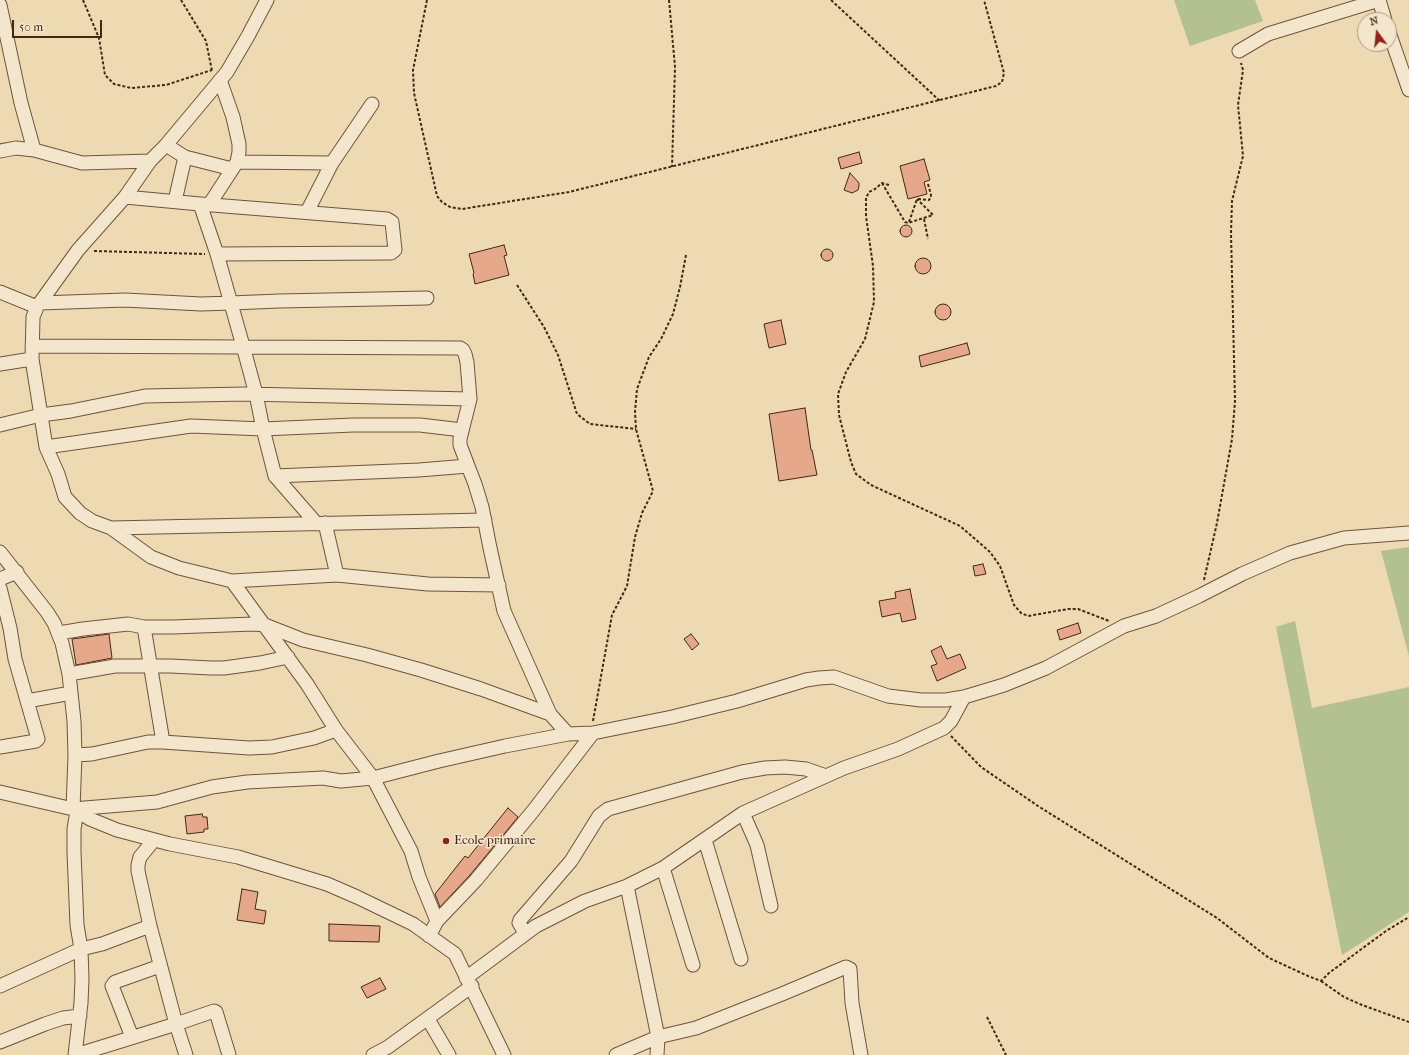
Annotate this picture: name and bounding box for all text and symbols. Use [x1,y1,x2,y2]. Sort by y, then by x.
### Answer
scale bar [14,12,104,38]
north arrow [1357,12,1397,52]
text: N [1368,14,1380,28]
text: 50 m [19,20,43,34]
place label: Ecole primaire [454,833,536,849]
marker: Ecole primaire [441,836,451,846]

